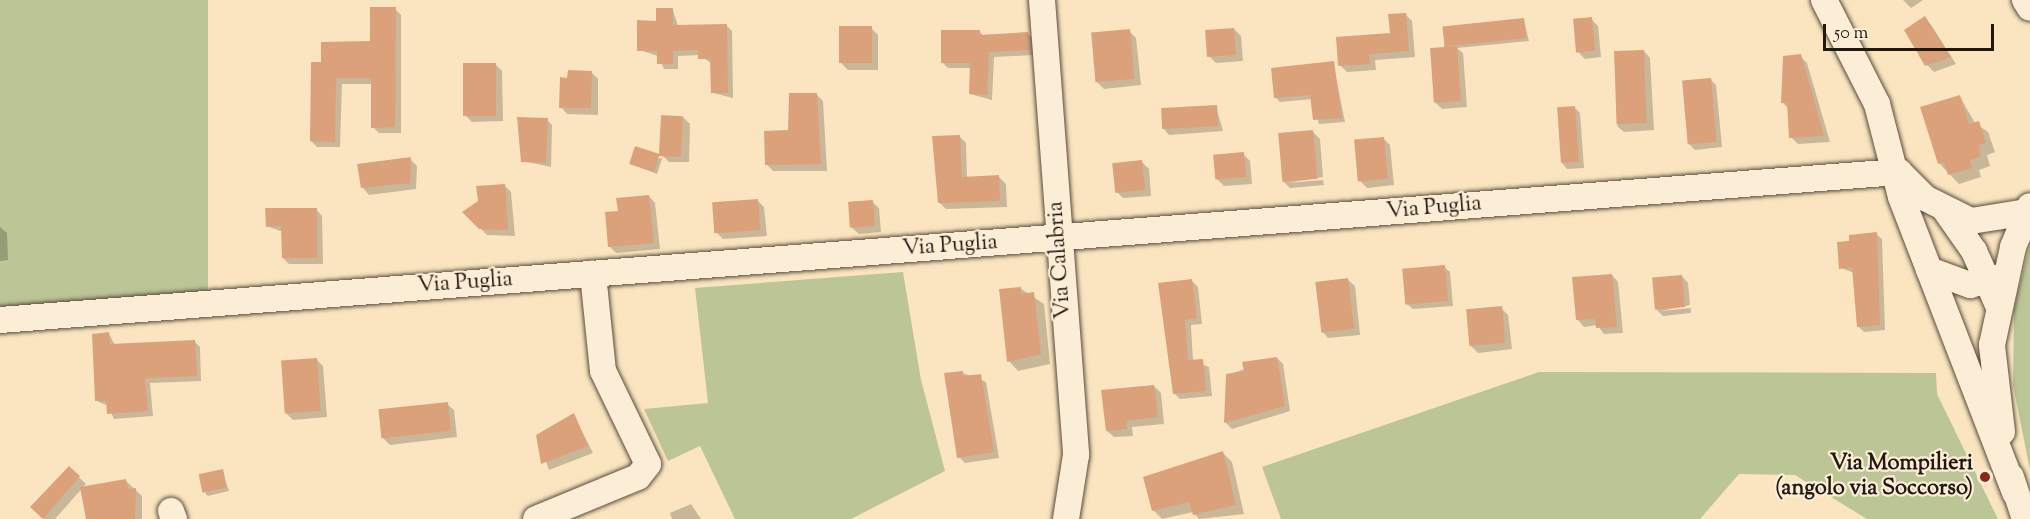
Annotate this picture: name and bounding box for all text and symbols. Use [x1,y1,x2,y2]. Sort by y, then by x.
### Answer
scale bar [1826,12,1997,50]
text: 50 m [1834,21,1868,47]
street label: Via Puglia [1385,192,1483,226]
street label: Via Calabria [1044,200,1078,320]
street label: Via Puglia [901,230,999,264]
street label: Via Puglia [416,267,514,301]
place label: Via Mompilieri (angolo via Soccorso) [1775,451,1973,502]
marker: Via Mompilieri (angolo via Soccorso) [1978,470,1992,484]

